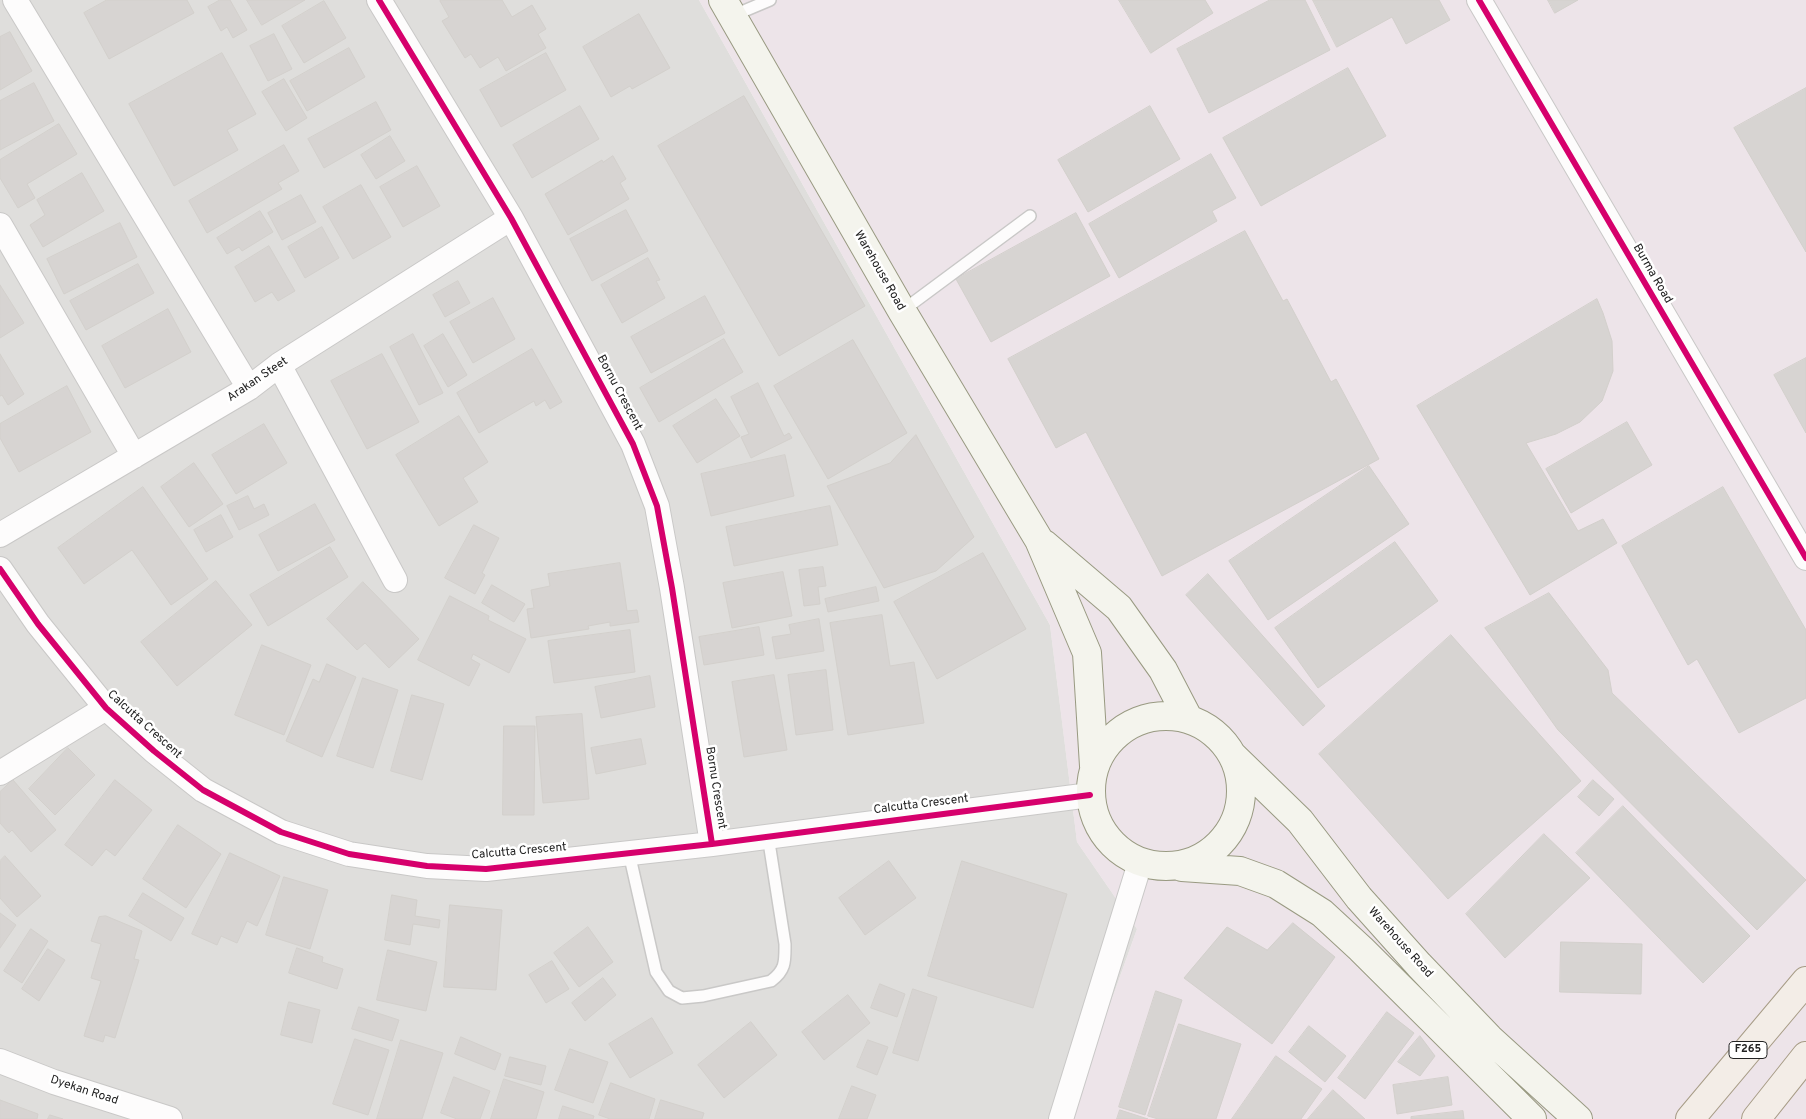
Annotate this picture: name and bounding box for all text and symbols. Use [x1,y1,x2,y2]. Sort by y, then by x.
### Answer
street label: Warehouse Road [850,228,908,314]
street label: Burma Road [1629,242,1675,306]
street label: Bornu Crescent [593,353,645,433]
street label: Arakan Steet [225,354,291,406]
street label: Calcutta Crescent [104,688,184,762]
street label: Bornu Crescent [701,746,729,830]
street label: Calcutta Crescent [873,792,969,818]
street label: Calcutta Crescent [471,841,567,863]
street label: Warehouse Road [1365,905,1435,981]
road number: F265 [1729,1042,1767,1058]
street label: Dyekan Road [48,1073,120,1109]

